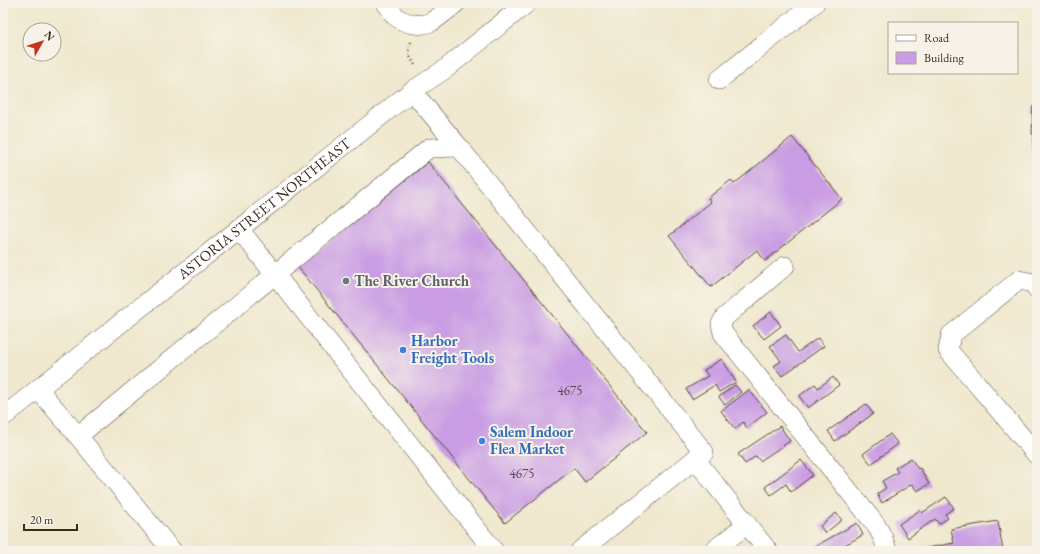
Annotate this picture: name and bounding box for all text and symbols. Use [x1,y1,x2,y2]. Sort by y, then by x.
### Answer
north arrow [22,22,62,62]
legend [888,22,1018,74]
text: N [42,28,58,44]
text: Road [924,30,950,46]
text: Building [924,50,965,66]
street label: ASTORIA STREET NORTHEAST [173,133,355,284]
place label: The River Church [354,271,470,290]
marker: The River Church [341,276,351,286]
place label: Harbor Freight Tools [411,331,494,367]
marker: Harbor Freight Tools [398,345,408,355]
house number: 4675 [558,382,582,399]
place label: Salem Indoor Flea Market [490,422,574,458]
marker: Salem Indoor Flea Market [477,436,487,446]
house number: 4675 [510,465,534,482]
scale bar [24,506,77,532]
text: 20 m [30,512,54,528]

